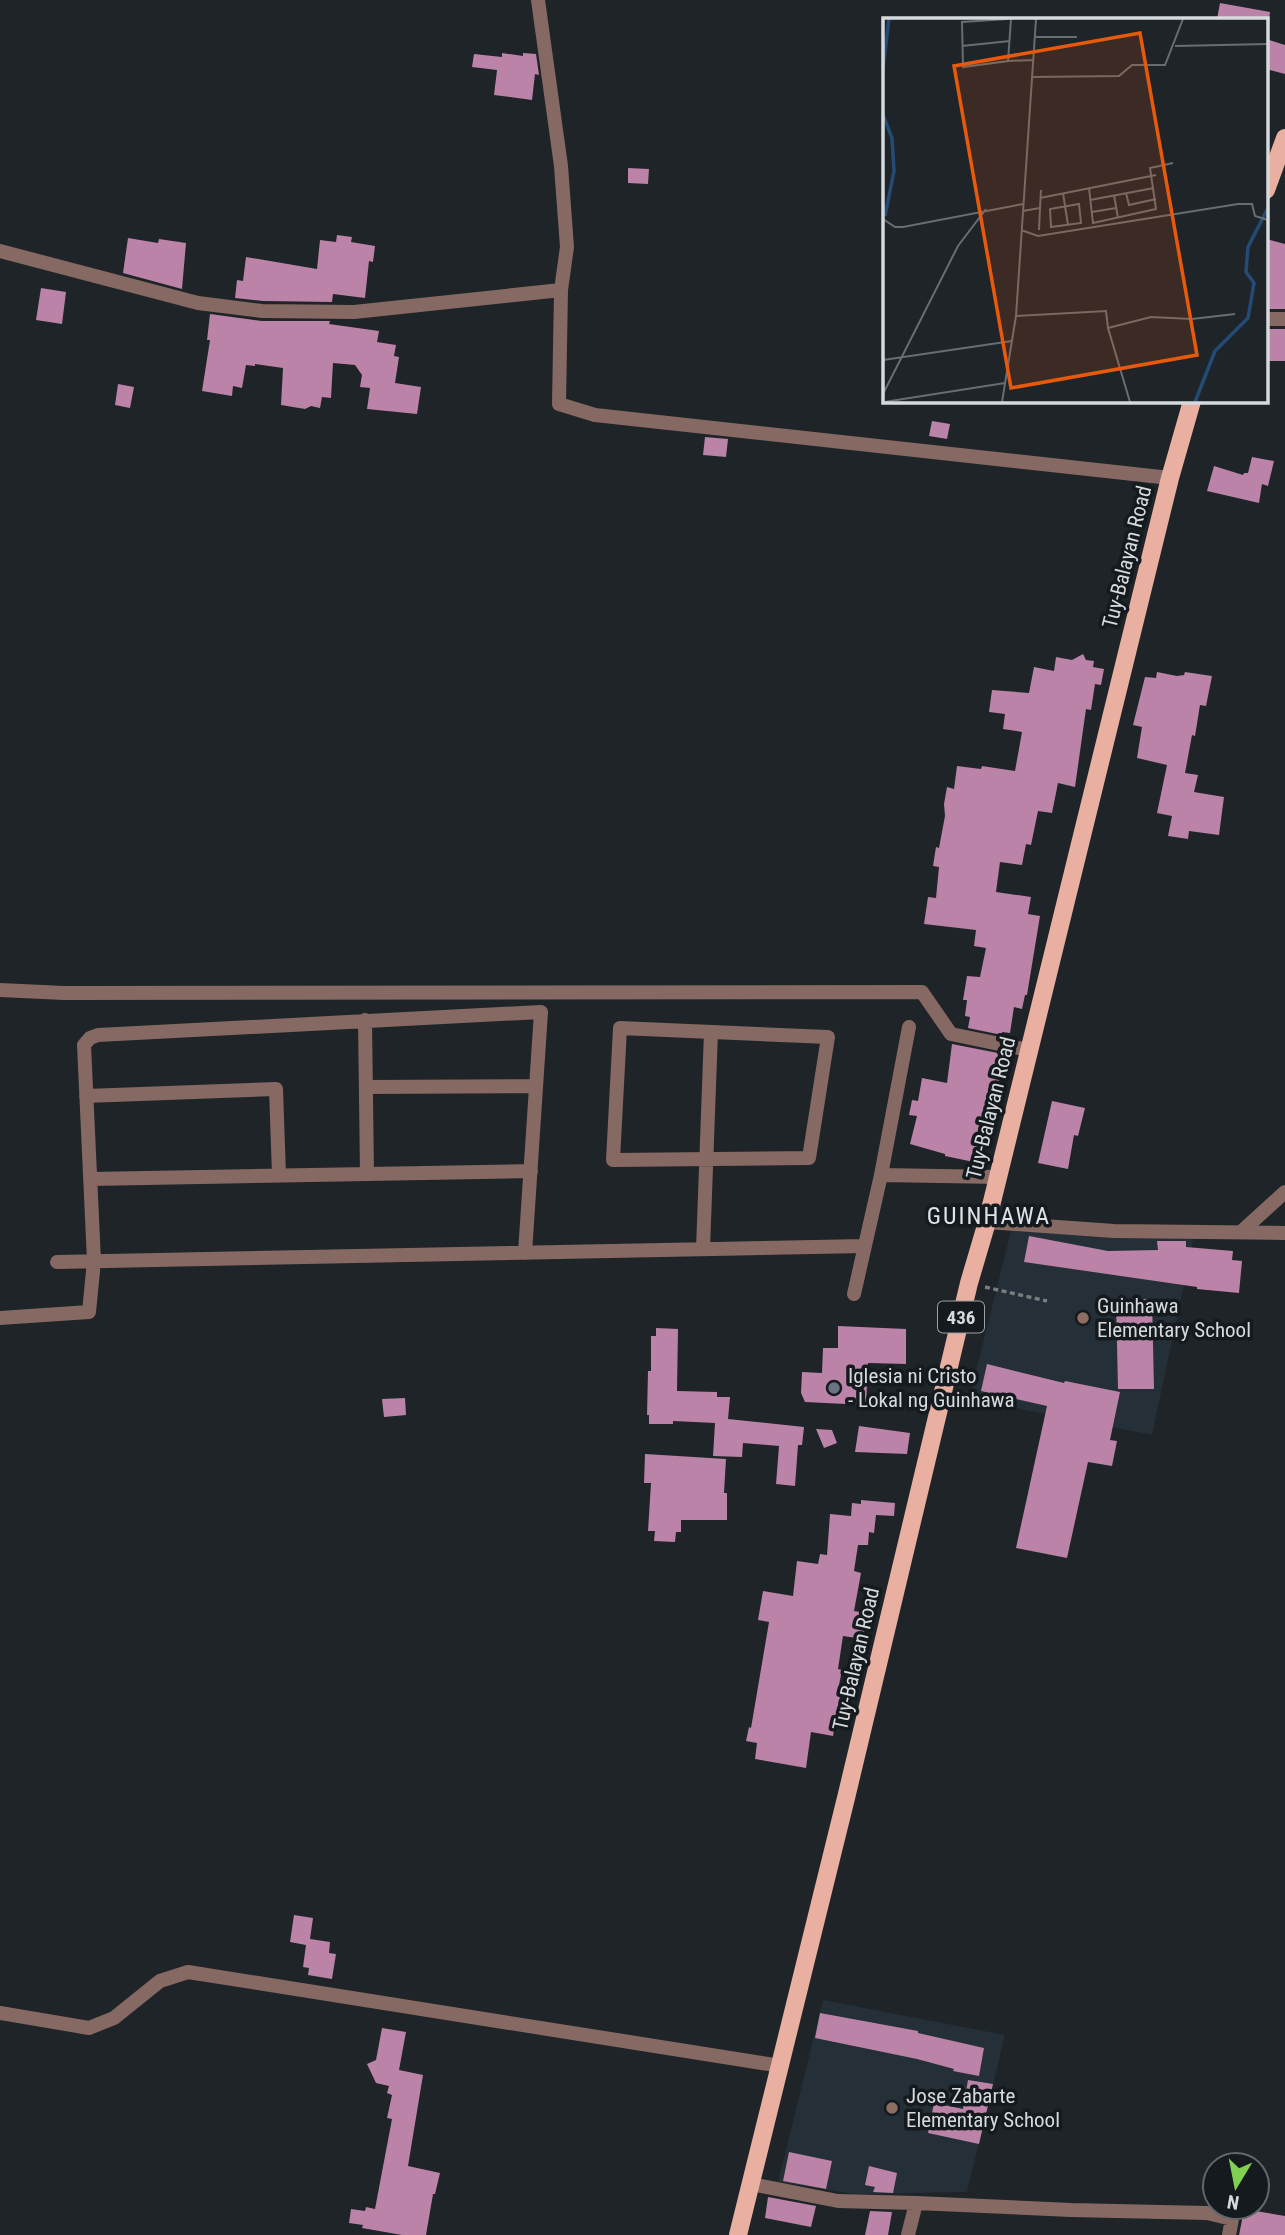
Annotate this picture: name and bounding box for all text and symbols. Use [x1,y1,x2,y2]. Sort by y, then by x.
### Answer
inset map [883,18,1268,402]
street label: Tuy-Balayan Road [1098,483,1156,631]
street label: Tuy-Balayan Road [962,1034,1020,1182]
district label: GUINHAWA [927,1202,1051,1230]
place label: Guinhawa Elementary School [1097,1294,1251,1342]
road number: 436 [938,1302,984,1332]
marker: Guinhawa Elementary School [1075,1310,1091,1326]
place label: Iglesia ni Cristo - Lokal ng Guinhawa [848,1364,1015,1412]
marker: Iglesia ni Cristo - Lokal ng Guinhawa [826,1380,842,1396]
street label: Tuy-Balayan Road [828,1585,884,1733]
place label: Jose Zabarte Elementary School [906,2084,1060,2132]
marker: Jose Zabarte Elementary School [884,2100,900,2116]
north arrow [1201,2151,1271,2221]
text: N [1225,2190,1241,2215]

